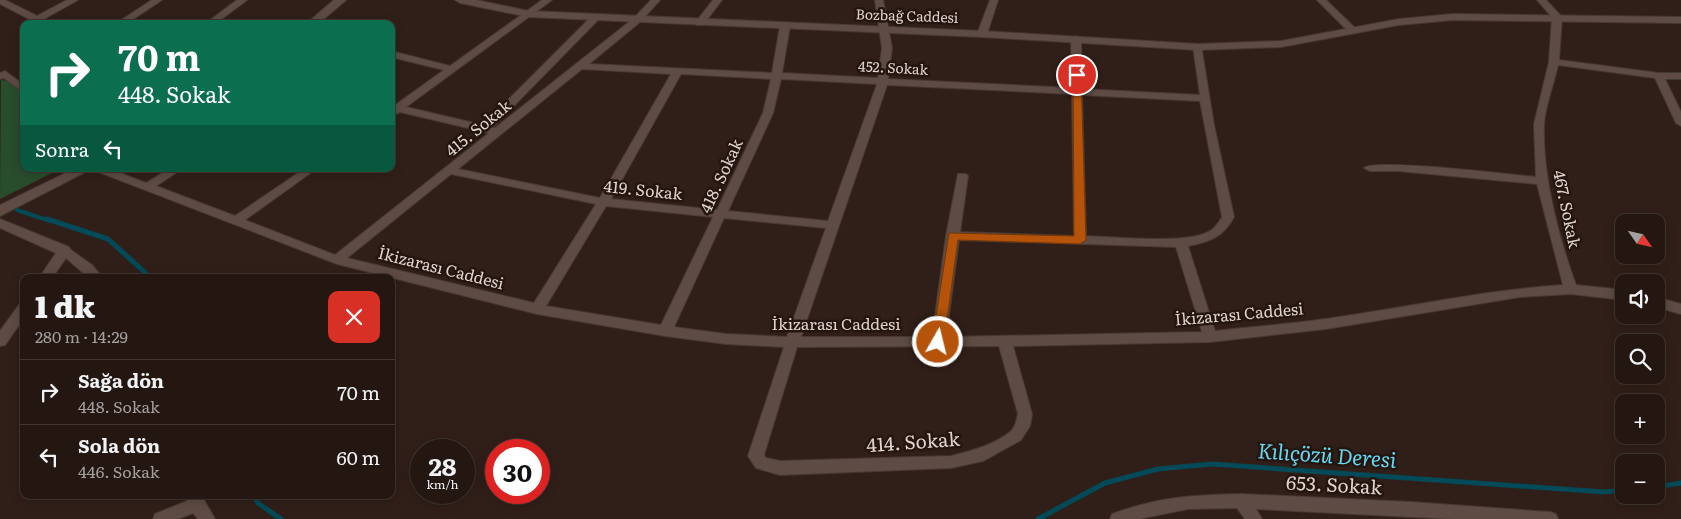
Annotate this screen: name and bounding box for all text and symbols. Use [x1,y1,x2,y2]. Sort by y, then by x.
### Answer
street label: Bozbağ Caddesi [855,3,959,27]
text: 70 m [118,30,200,82]
icon: right [35,40,100,105]
pin [1056,54,1098,96]
street label: 452. Sokak [857,55,929,79]
icon: arrive [1063,61,1091,89]
text: 448. Sokak [118,77,230,110]
street label: 415. Sokak [439,93,516,161]
street label: 418. Sokak [692,134,748,217]
text: Sonra [35,135,89,163]
icon: left [99,135,127,163]
street label: 467. Sokak [1548,168,1588,250]
street label: 419. Sokak [603,173,684,205]
north arrow [1615,214,1665,264]
map controls [1615,214,1665,504]
street label: İkizarası Caddesi [376,240,507,294]
button: sound [1615,274,1665,324]
text: 1 dk [35,283,95,327]
button: close [328,291,380,343]
street label: İkizarası Caddesi [1174,295,1304,331]
street label: İkizarası Caddesi [771,311,901,335]
position arrow [911,315,963,367]
text: 280 m · 14:29 [35,324,128,348]
button: search [1615,334,1665,384]
text: Sağa dön [78,366,164,394]
icon: right [35,378,63,406]
text: 70 m [337,378,380,406]
text: 448. Sokak [78,394,160,418]
button: + [1615,394,1665,444]
street label: 414. Sokak [865,424,961,458]
text: Sola dön [78,431,160,459]
water label: Kılıçözü Deresi [1257,433,1398,474]
speed limit sign: 30 [485,439,550,504]
icon: left [35,443,63,471]
text: 60 m [337,443,380,471]
text: 28 [428,447,457,484]
button: − [1615,454,1665,504]
text: 446. Sokak [78,459,160,483]
street label: 653. Sokak [1285,468,1383,501]
text: km/h [427,475,458,493]

